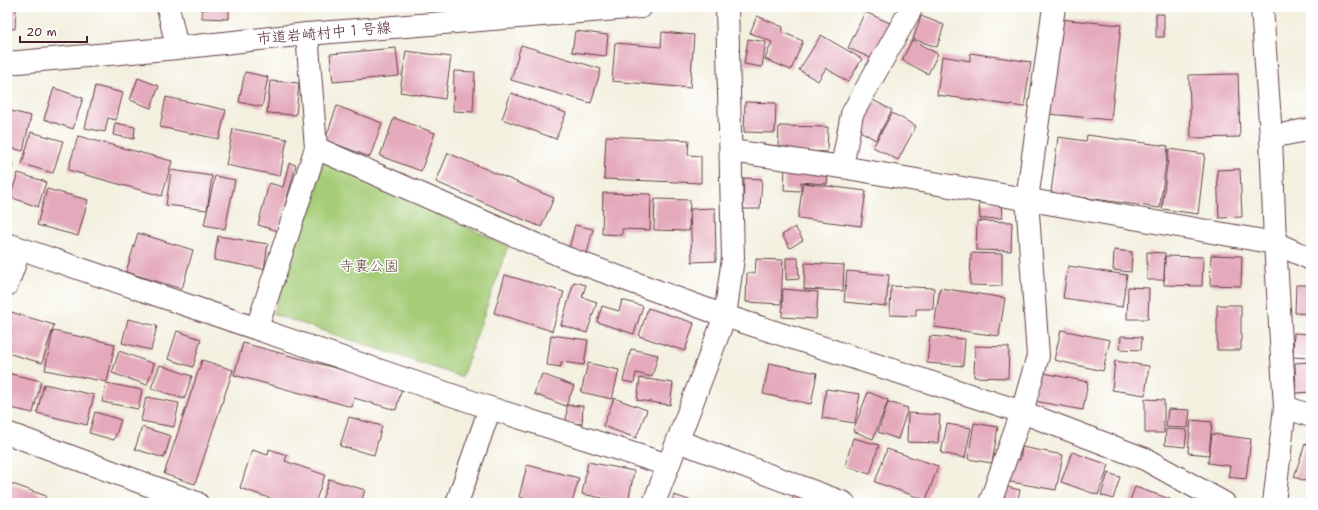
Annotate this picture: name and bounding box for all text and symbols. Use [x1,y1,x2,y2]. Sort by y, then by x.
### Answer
street label: 市道岩崎村中１号線 [256,17,392,49]
scale bar [20,18,87,44]
text: 20 m [26,24,57,40]
park label: 寺裏公園 [339,256,399,276]

